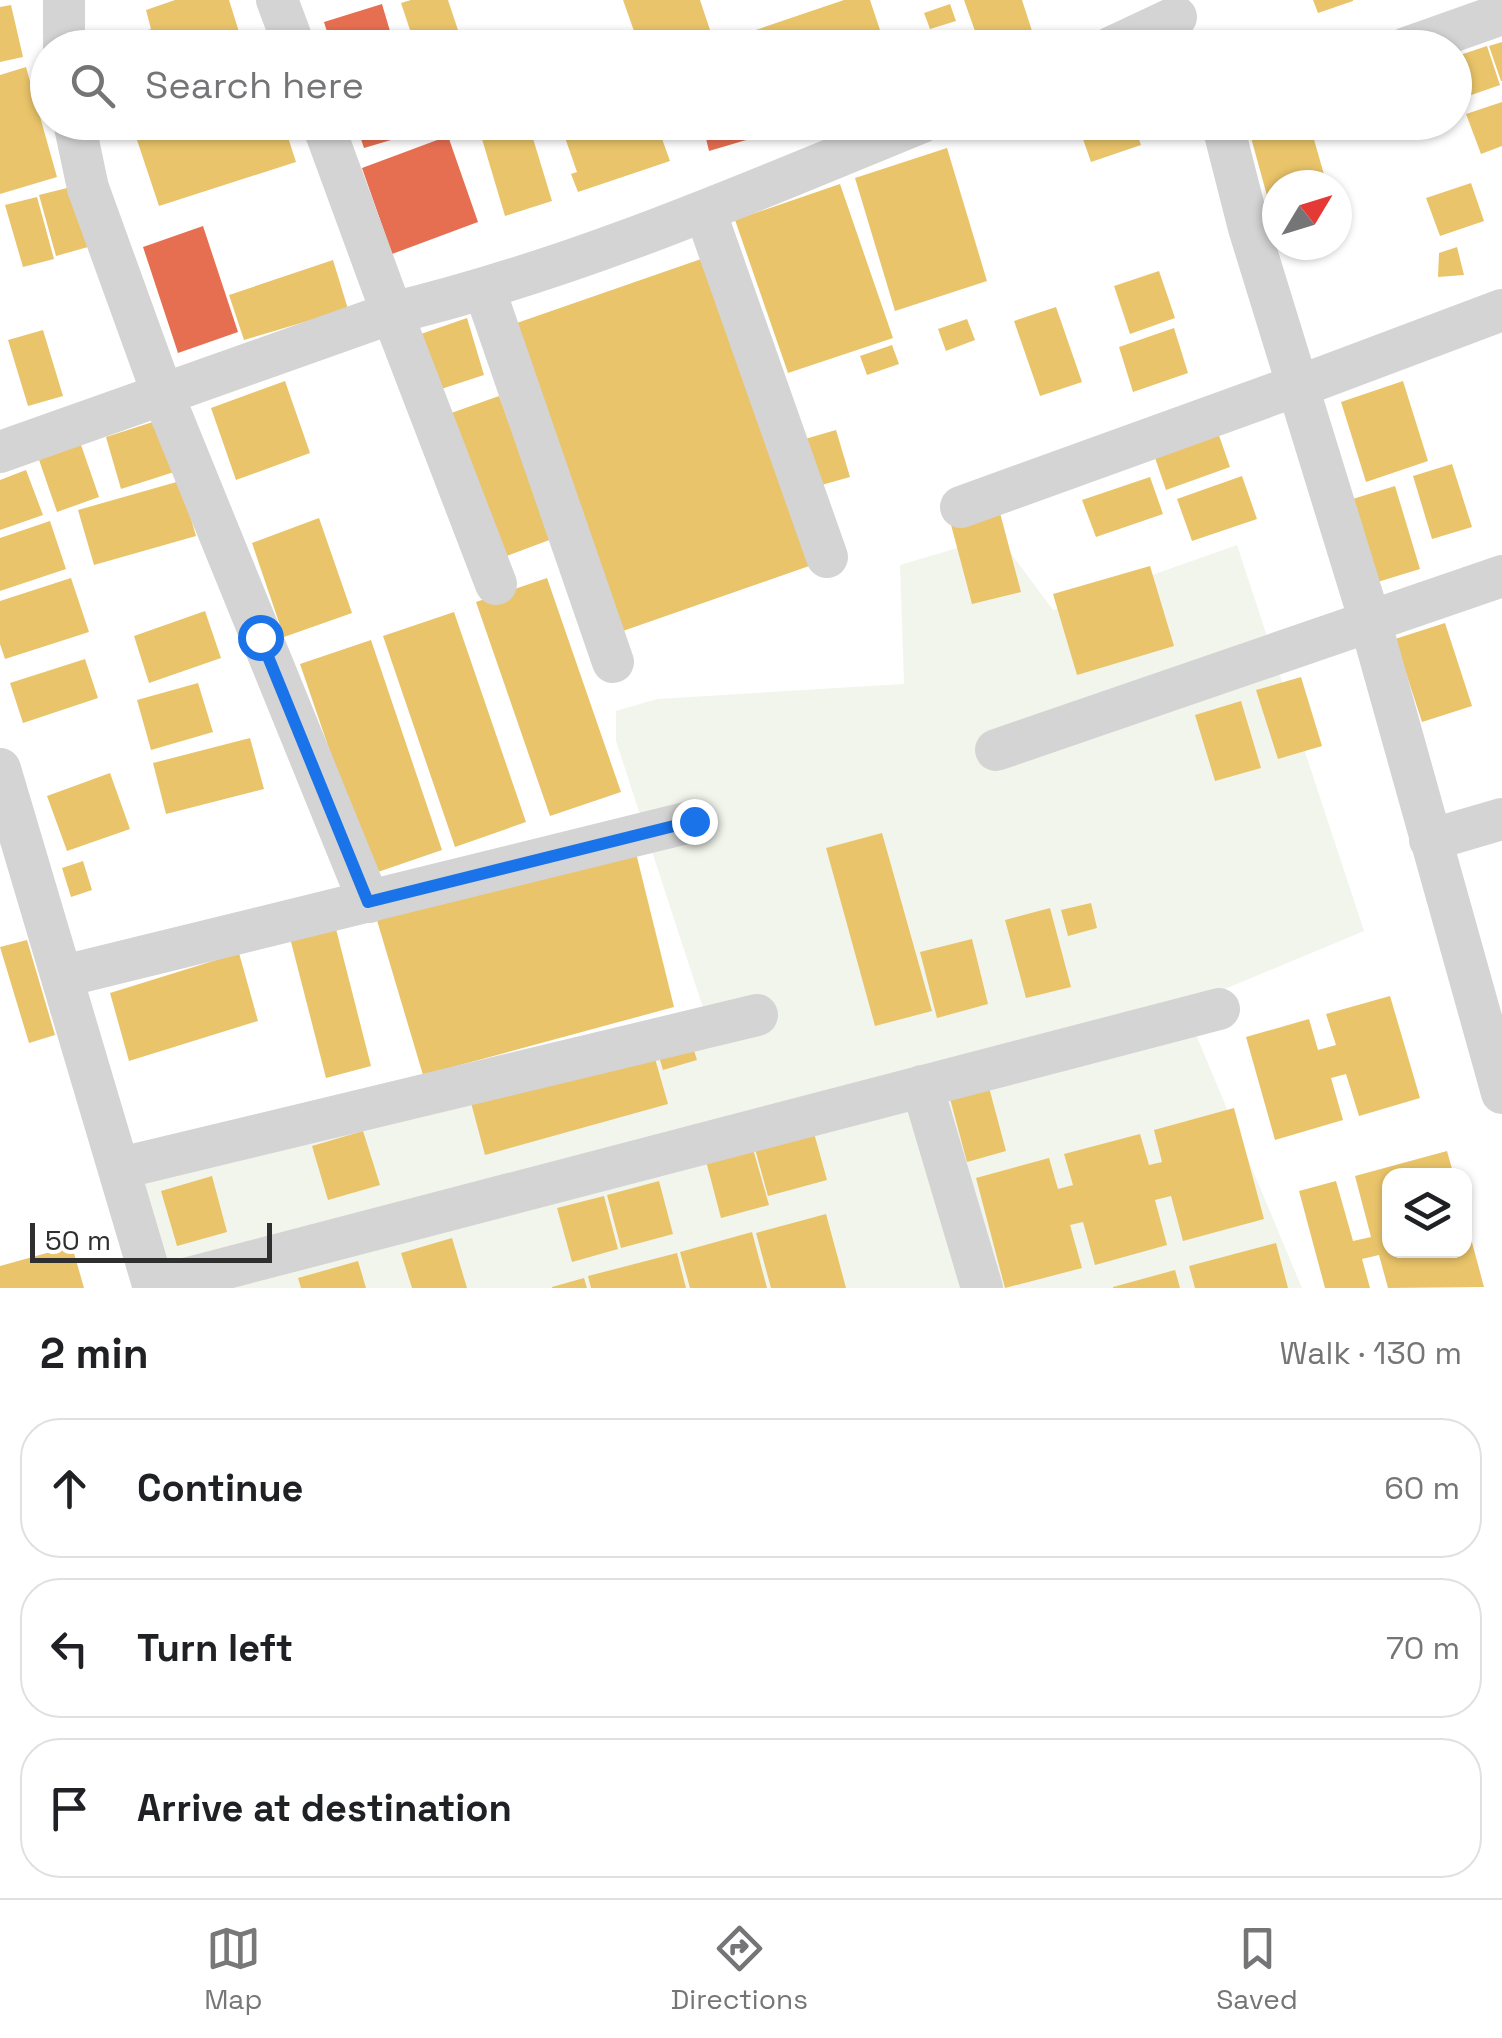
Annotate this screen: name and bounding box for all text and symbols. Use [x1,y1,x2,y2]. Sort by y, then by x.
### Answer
search box [30,30,1472,140]
icon: search [65,58,120,113]
text: Search here [145,61,364,109]
north arrow [1262,170,1352,260]
route start [238,615,284,661]
route end [672,799,718,845]
map controls [1382,1168,1472,1258]
button: layers [1382,1168,1472,1258]
scale bar [30,1218,272,1262]
text: 50 m [45,1222,111,1258]
text: 2 min [40,1327,149,1380]
text: Walk · 130 m [1279,1333,1462,1373]
icon: ahead [42,1461,97,1516]
text: Continue [137,1464,303,1512]
text: 60 m [1384,1468,1460,1508]
icon: left [42,1621,97,1676]
text: Turn left [137,1624,293,1672]
text: 70 m [1386,1628,1460,1668]
icon: arrive [42,1781,97,1836]
text: Arrive at destination [137,1784,512,1832]
tab: Map [204,1921,262,2017]
tab: Directions [671,1921,808,2017]
tab: Saved [1216,1921,1298,2017]

